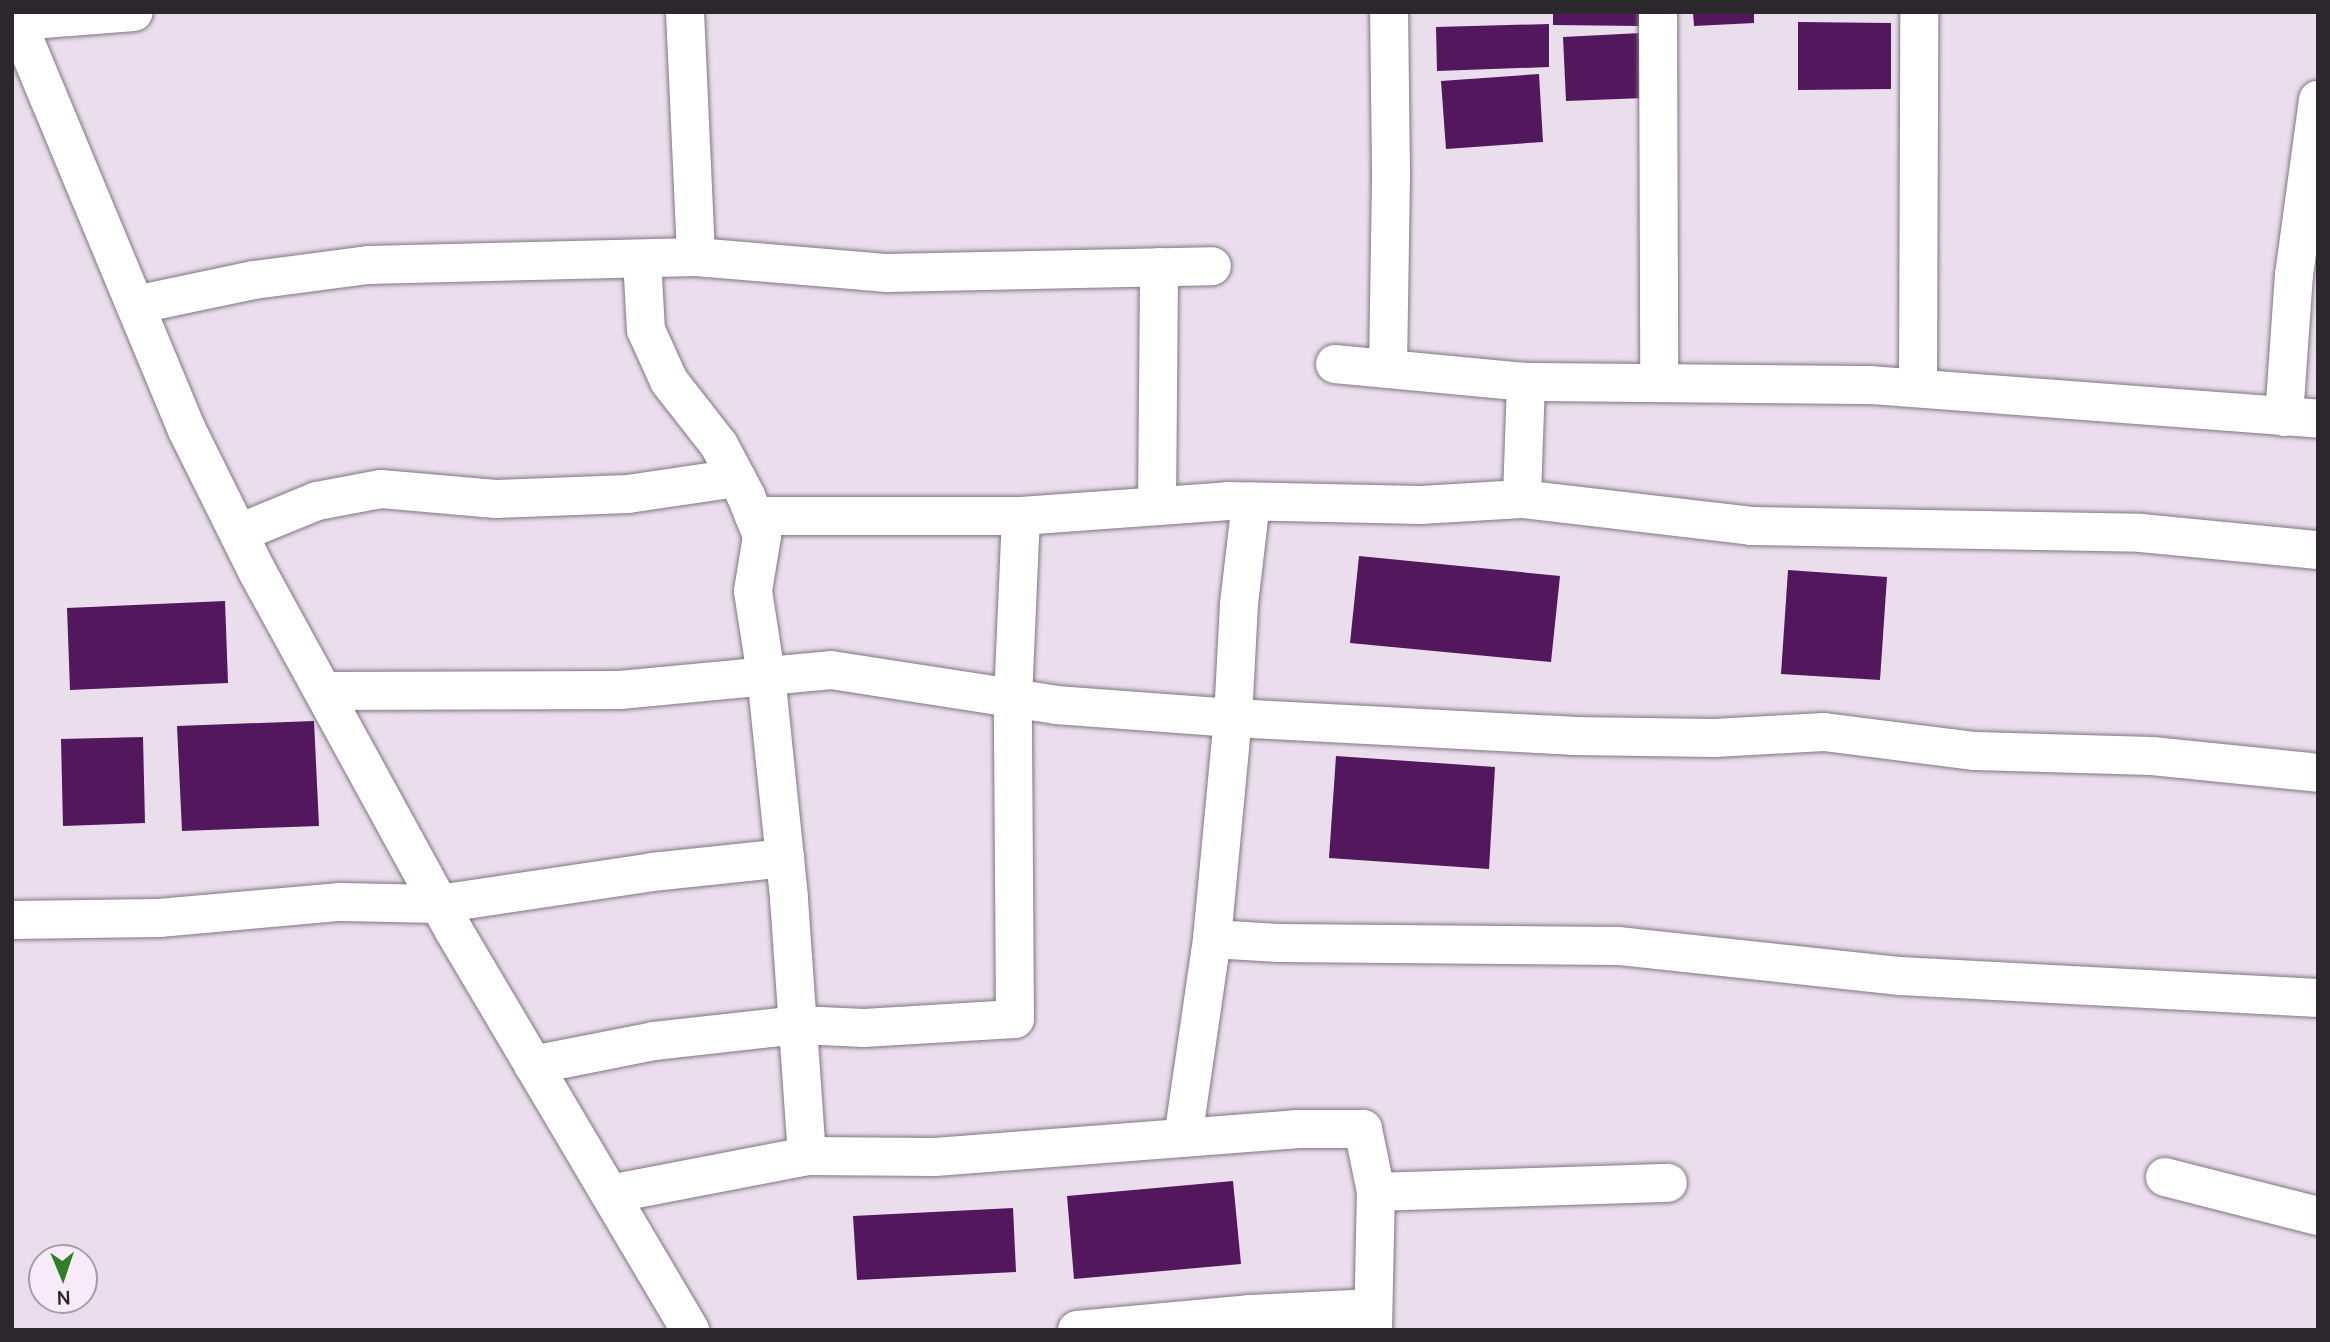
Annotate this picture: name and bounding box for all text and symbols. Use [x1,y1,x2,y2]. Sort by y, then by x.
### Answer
north arrow [28,1244,98,1314]
text: N [56,1285,71,1311]

